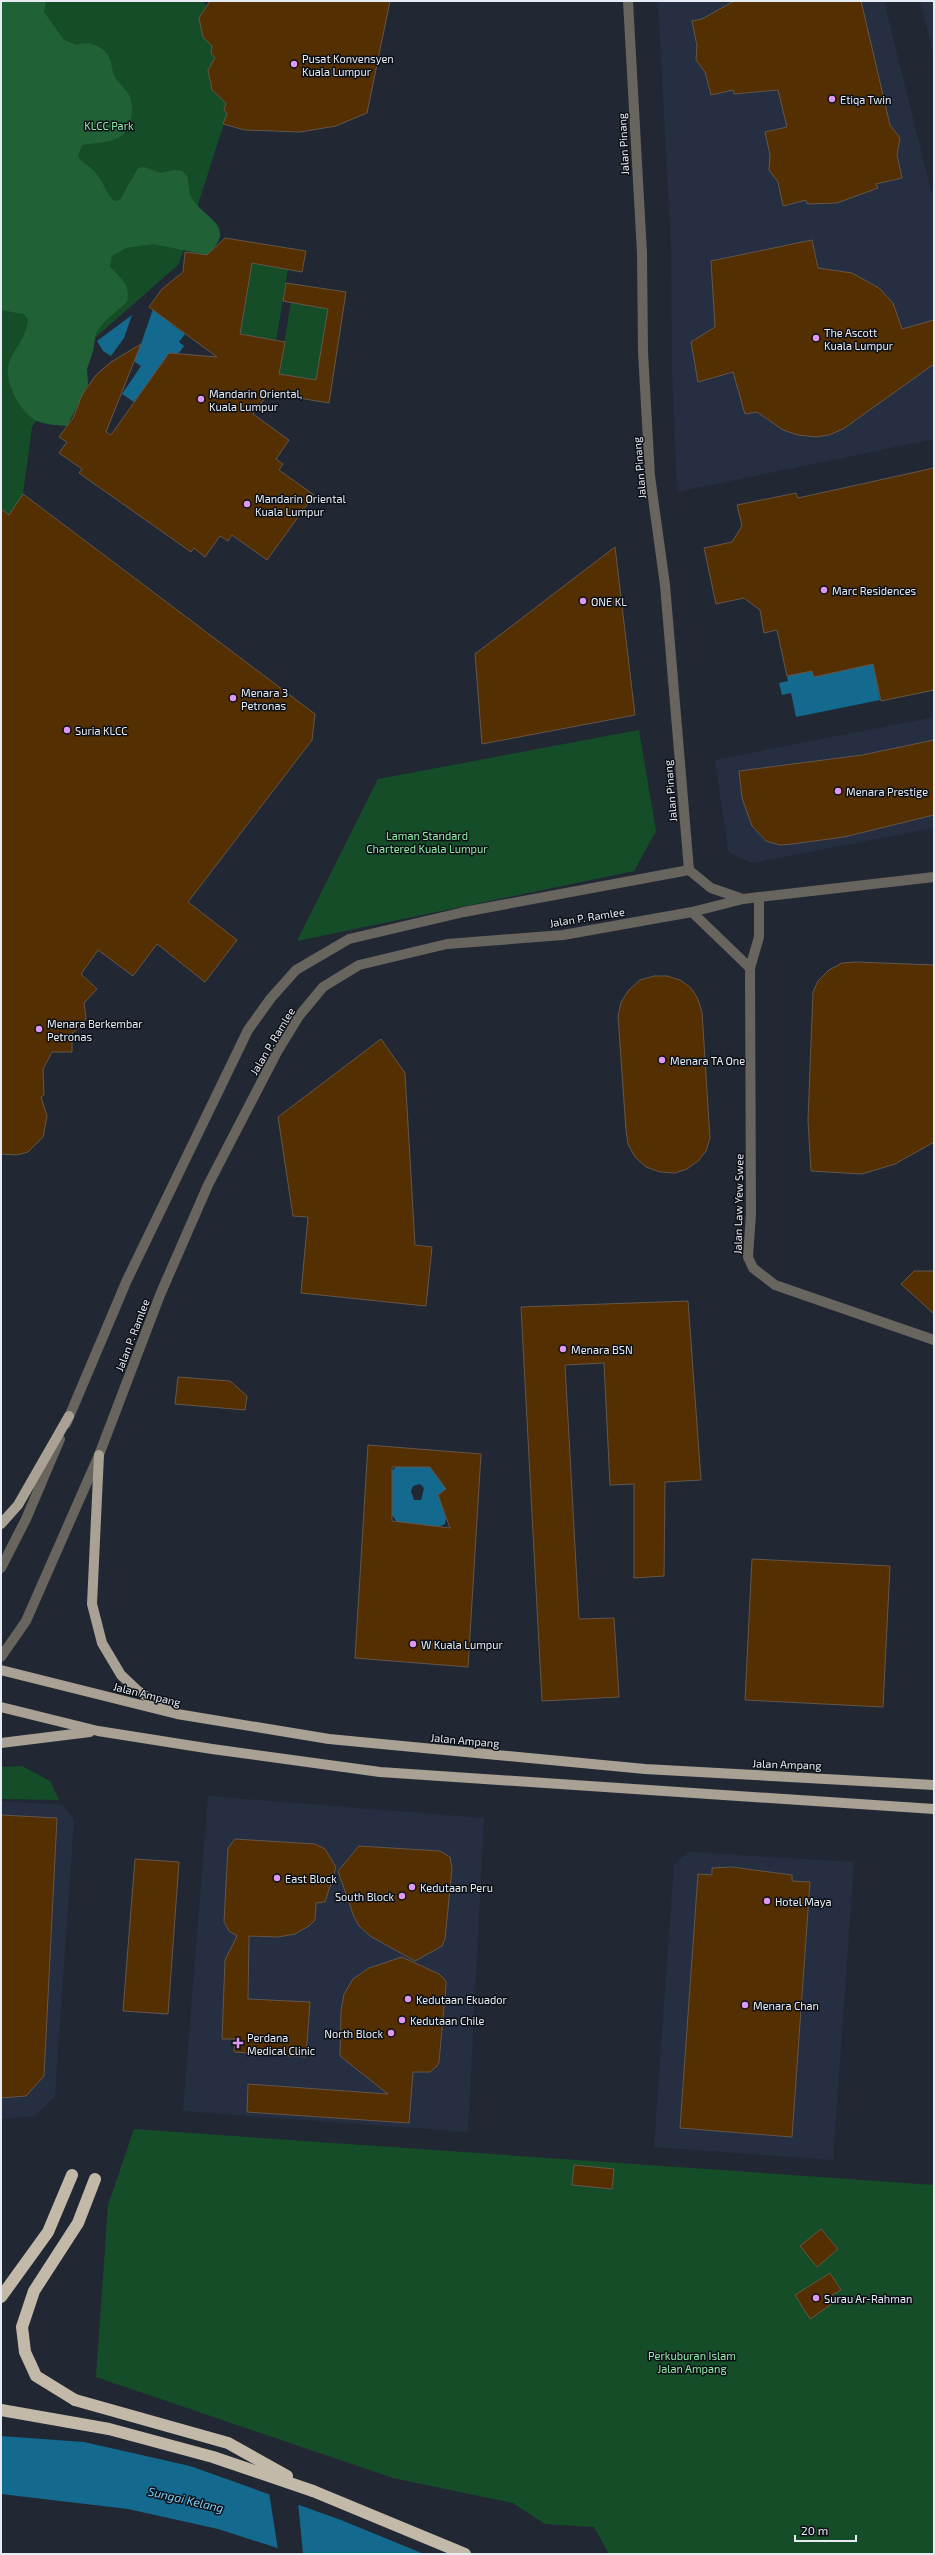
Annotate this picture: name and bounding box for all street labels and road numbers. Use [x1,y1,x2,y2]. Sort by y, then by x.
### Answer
street label: Jalan Pinang [615,113,631,175]
street label: Jalan Pinang [630,436,648,500]
street label: Jalan Pinang [661,759,679,823]
street label: Jalan P. Ramlee [548,905,626,929]
street label: Jalan P. Ramlee [247,1005,297,1077]
street label: Jalan Law Yew Swee [731,1154,745,1254]
street label: Jalan P. Ramlee [112,1297,152,1373]
street label: Jalan Ampang [112,1679,182,1709]
street label: Jalan Ampang [430,1731,500,1749]
street label: Jalan Ampang [752,1756,822,1772]

